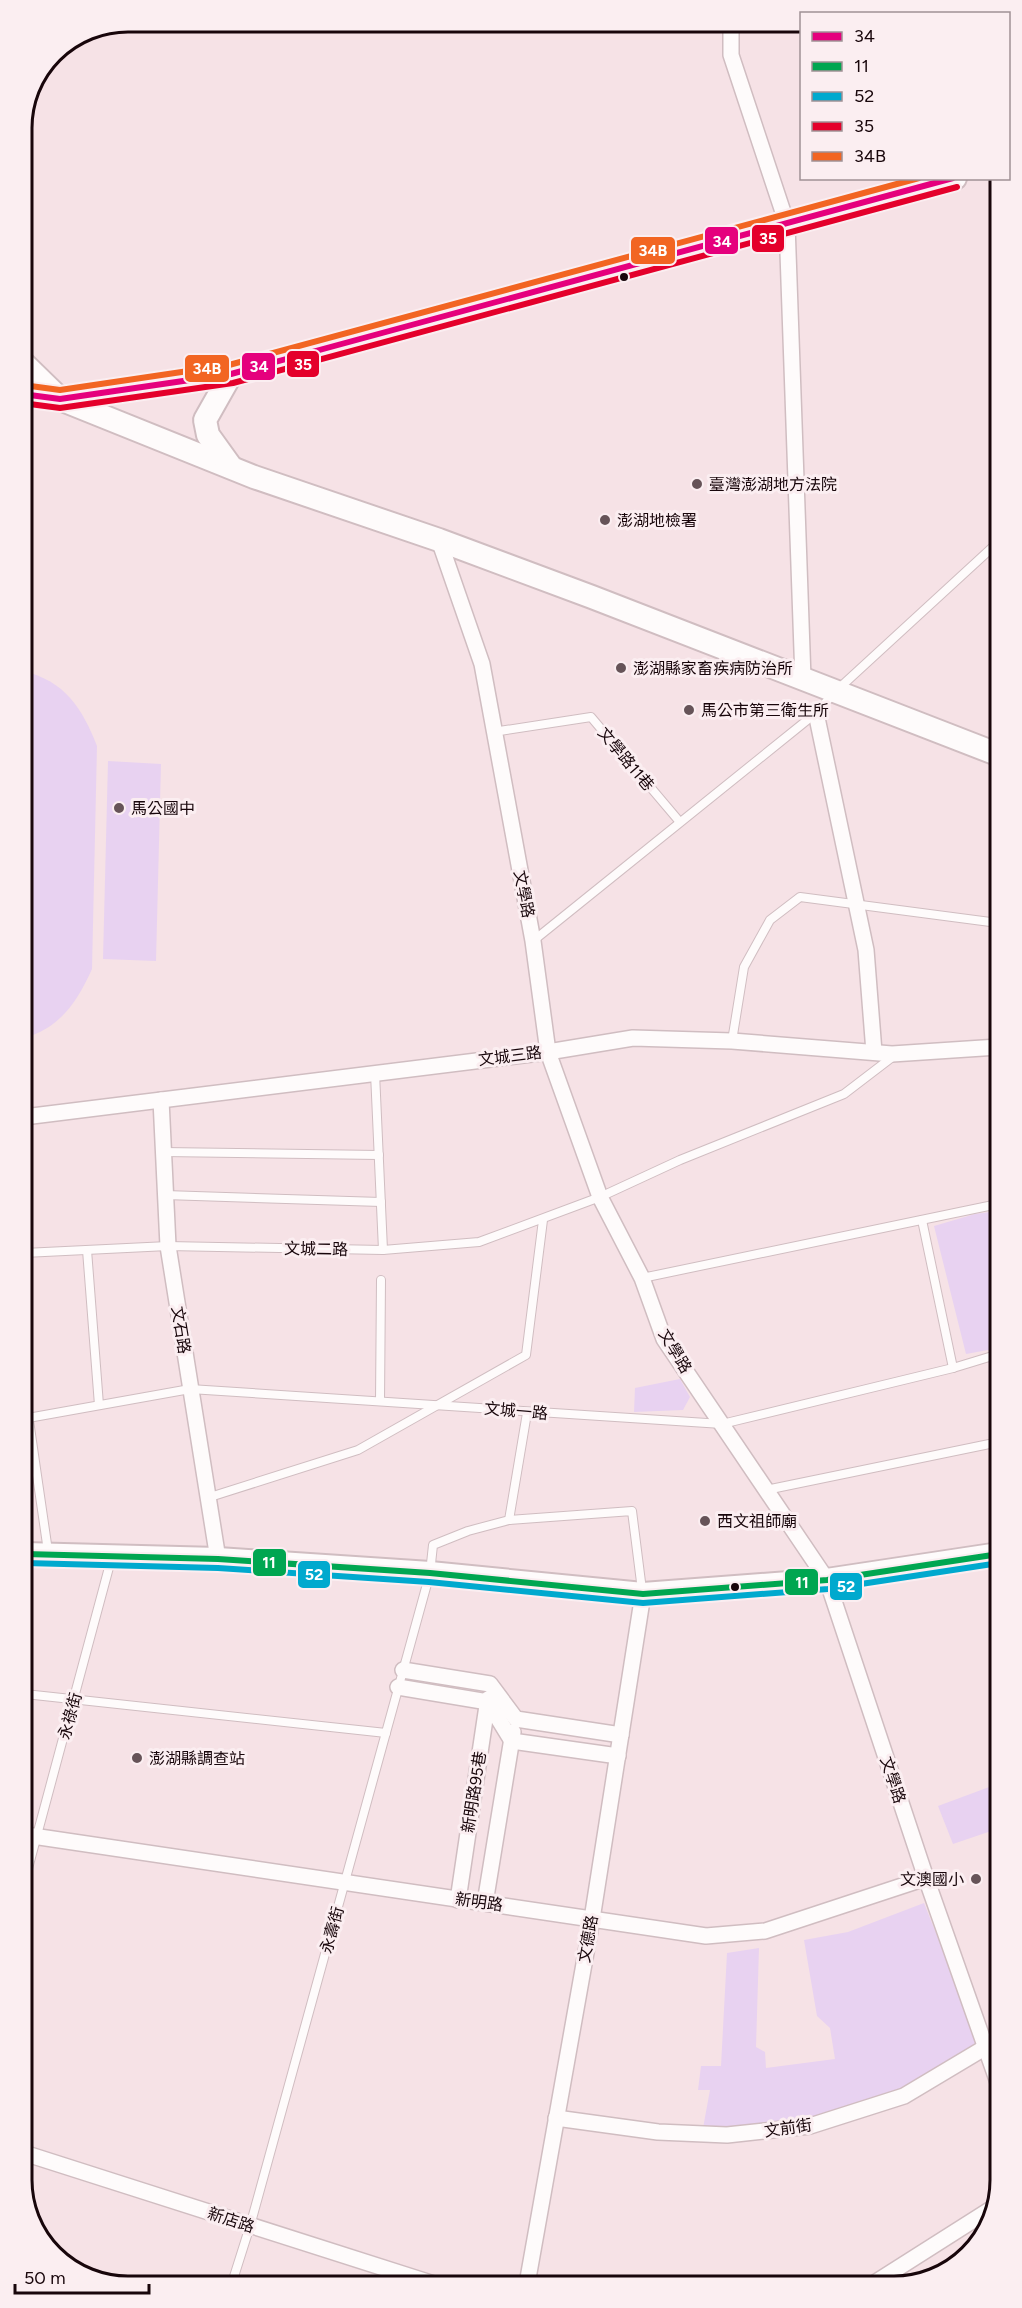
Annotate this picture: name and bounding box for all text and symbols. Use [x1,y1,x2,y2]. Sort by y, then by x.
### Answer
legend [800,12,1010,180]
text: 34 [854,25,875,47]
text: 11 [854,55,869,77]
text: 52 [854,85,874,107]
text: 35 [854,115,874,137]
text: 34B [854,145,886,167]
line badge: 35 [751,224,785,253]
line badge: 34 [704,226,739,255]
text: 35 [759,229,777,248]
text: 34 [712,232,732,251]
line badge: 34B [630,236,676,265]
text: 34B [639,241,668,260]
unlabelled marker [618,271,630,283]
line badge: 35 [286,350,320,378]
line badge: 34 [241,352,276,381]
line badge: 34B [184,354,230,383]
text: 35 [294,355,312,374]
text: 34 [249,357,269,376]
text: 34B [193,359,222,378]
place label: 臺灣澎湖地方法院 [709,475,837,494]
marker: 臺灣澎湖地方法院 [690,477,704,491]
place label: 澎湖地檢署 [617,511,697,530]
marker: 澎湖地檢署 [598,513,612,527]
place label: 澎湖縣家畜疾病防治所 [633,659,793,678]
marker: 澎湖縣家畜疾病防治所 [614,661,628,675]
place label: 馬公市第三衛生所 [701,701,829,720]
marker: 馬公市第三衛生所 [682,703,696,717]
street label: 文學路11巷 [594,723,658,795]
place label: 馬公國中 [131,799,195,818]
marker: 馬公國中 [112,801,126,815]
street label: 文學路 [510,869,538,919]
street label: 文城三路 [477,1043,543,1069]
street label: 文城二路 [284,1239,348,1259]
street label: 文石路 [168,1305,194,1355]
street label: 文學路 [654,1326,696,1376]
street label: 文城一路 [483,1399,549,1423]
place label: 西文祖師廟 [717,1512,797,1531]
marker: 西文祖師廟 [698,1514,712,1528]
line badge: 11 [252,1548,287,1577]
text: 11 [262,1553,276,1572]
line badge: 52 [297,1560,331,1589]
text: 52 [305,1565,323,1584]
line badge: 11 [784,1568,819,1596]
line badge: 52 [829,1572,863,1601]
text: 11 [795,1573,809,1592]
text: 52 [837,1577,855,1596]
unlabelled marker [729,1581,741,1593]
street label: 永祿街 [55,1690,85,1742]
place label: 澎湖縣調查站 [149,1749,245,1768]
street label: 新明路95巷 [458,1750,490,1834]
marker: 澎湖縣調查站 [130,1751,144,1765]
street label: 文學路 [877,1754,909,1806]
place label: 文澳國小 [900,1870,964,1889]
marker: 文澳國小 [969,1872,983,1886]
street label: 新明路 [454,1889,504,1915]
street label: 永壽街 [317,1904,347,1956]
street label: 文德路 [574,1914,602,1964]
street label: 文前街 [763,2115,813,2141]
street label: 新店路 [205,2204,257,2236]
scale bar [15,2257,148,2295]
text: 50 m [24,2267,66,2289]

